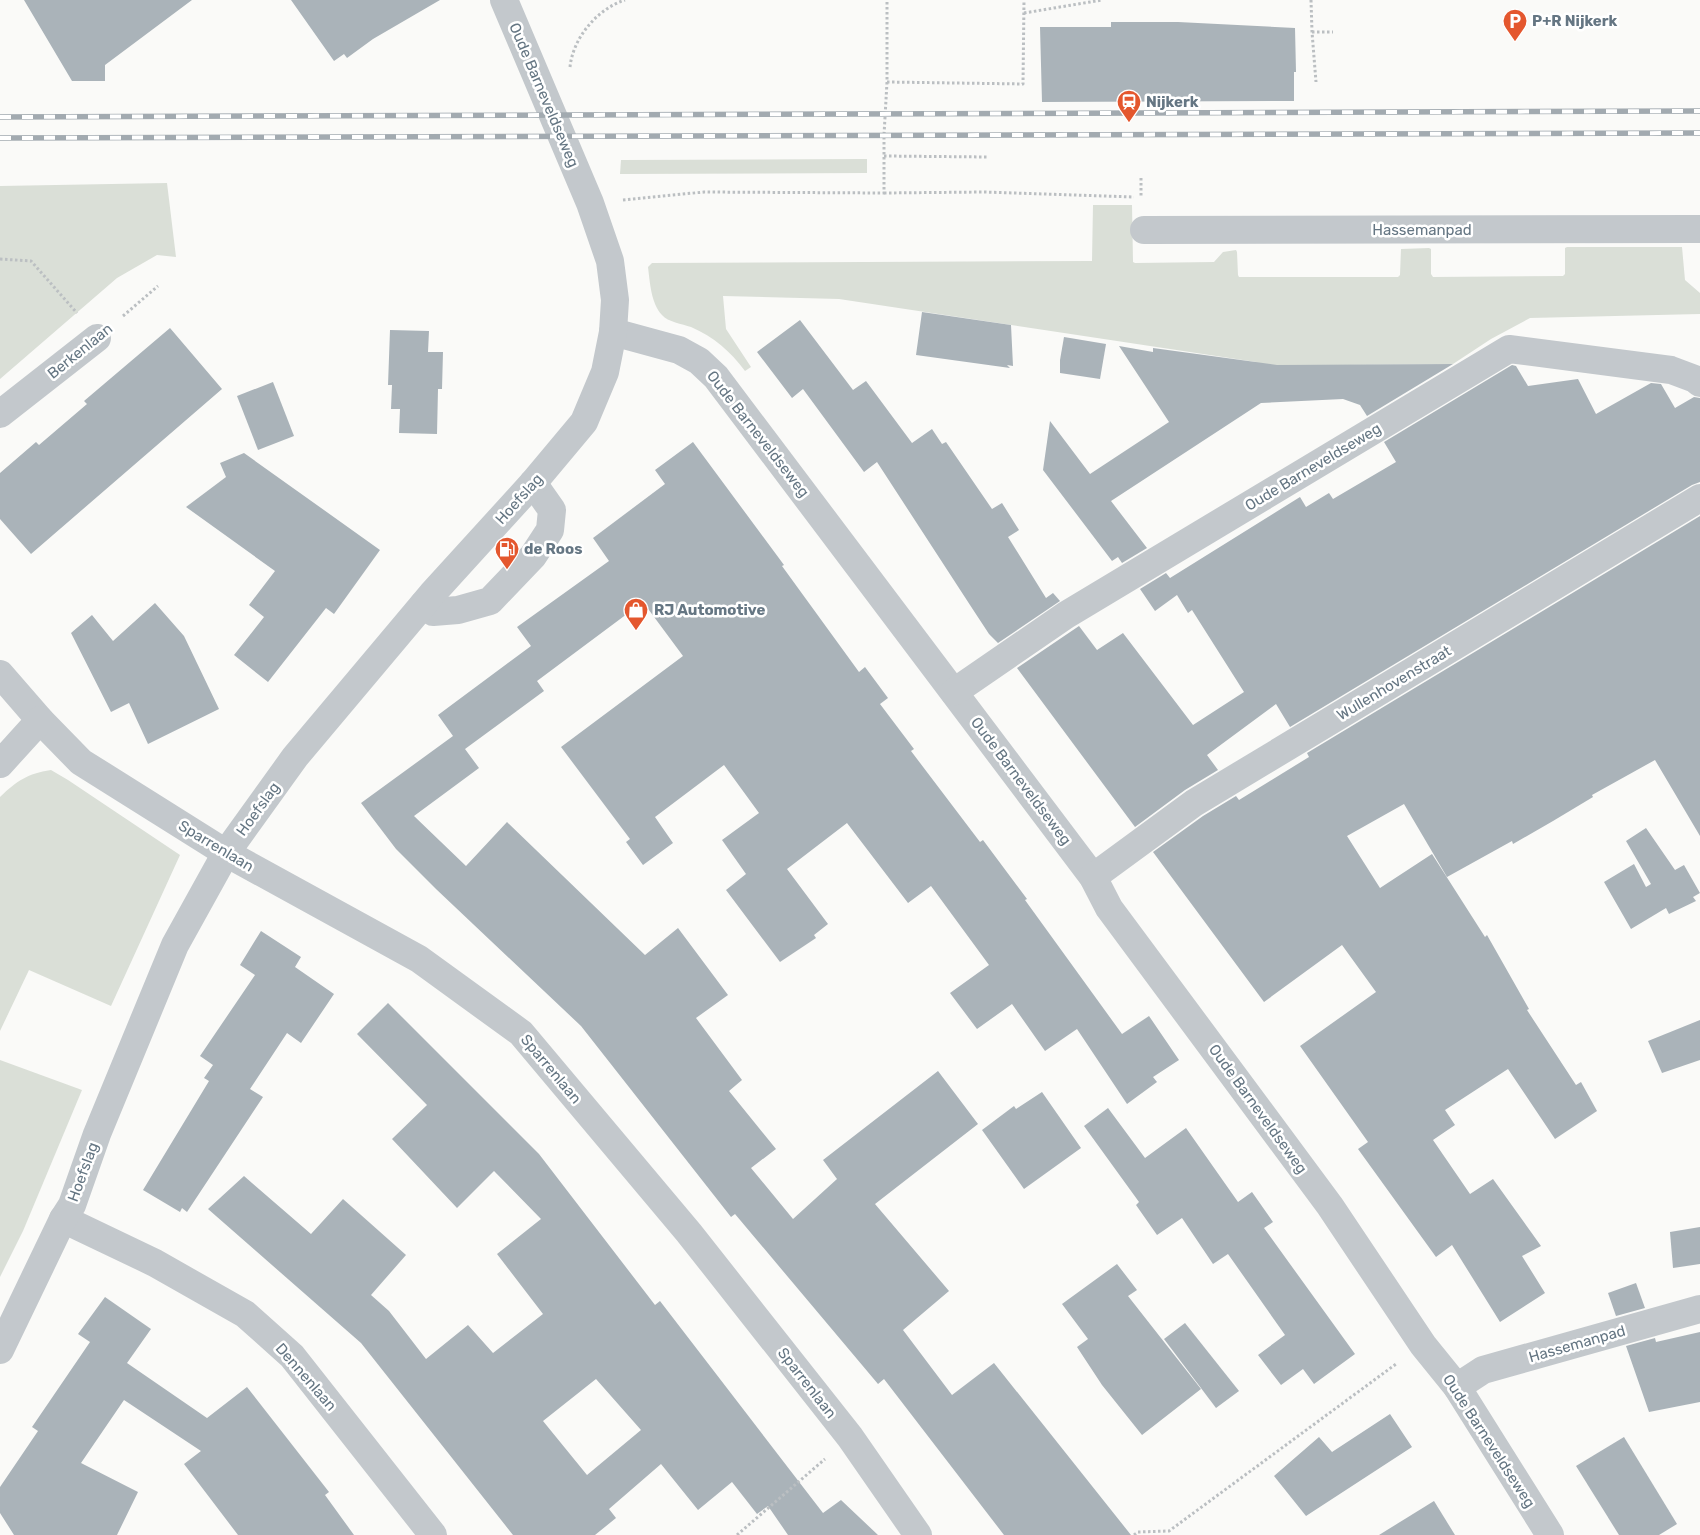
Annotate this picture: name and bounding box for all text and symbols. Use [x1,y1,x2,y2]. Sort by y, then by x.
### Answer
parking icon: P+R Nijkerk [1502,8,1528,42]
place label: P+R Nijkerk [1532,12,1618,30]
street label: Oude Barneveldseweg [505,20,583,170]
station icon: Nijkerk [1116,89,1142,123]
place label: Nijkerk [1146,93,1199,111]
street label: Hassemanpad [1372,221,1472,239]
street label: Berkenlaan [44,319,116,383]
street label: Oude Barneveldseweg [703,367,813,501]
street label: Oude Barneveldseweg [1242,419,1384,515]
street label: Hoefslag [492,470,546,528]
fuel station icon: de Roos [494,536,520,570]
place label: de Roos [524,540,582,558]
shop icon: RJ Automotive [623,597,649,631]
place label: RJ Automotive [654,601,765,619]
street label: Wullenhovenstraat [1334,642,1455,724]
street label: Oude Barneveldseweg [967,714,1075,848]
street label: Hoefslag [233,779,283,839]
street label: Sparrenlaan [175,817,257,875]
street label: Sparrenlaan [517,1031,585,1107]
street label: Oude Barneveldseweg [1205,1041,1311,1177]
street label: Hoefslag [64,1140,102,1204]
street label: Hassemanpad [1527,1322,1627,1366]
street label: Dennenlaan [272,1340,340,1414]
street label: Sparrenlaan [774,1344,840,1422]
street label: Oude Barneveldseweg [1439,1371,1539,1511]

